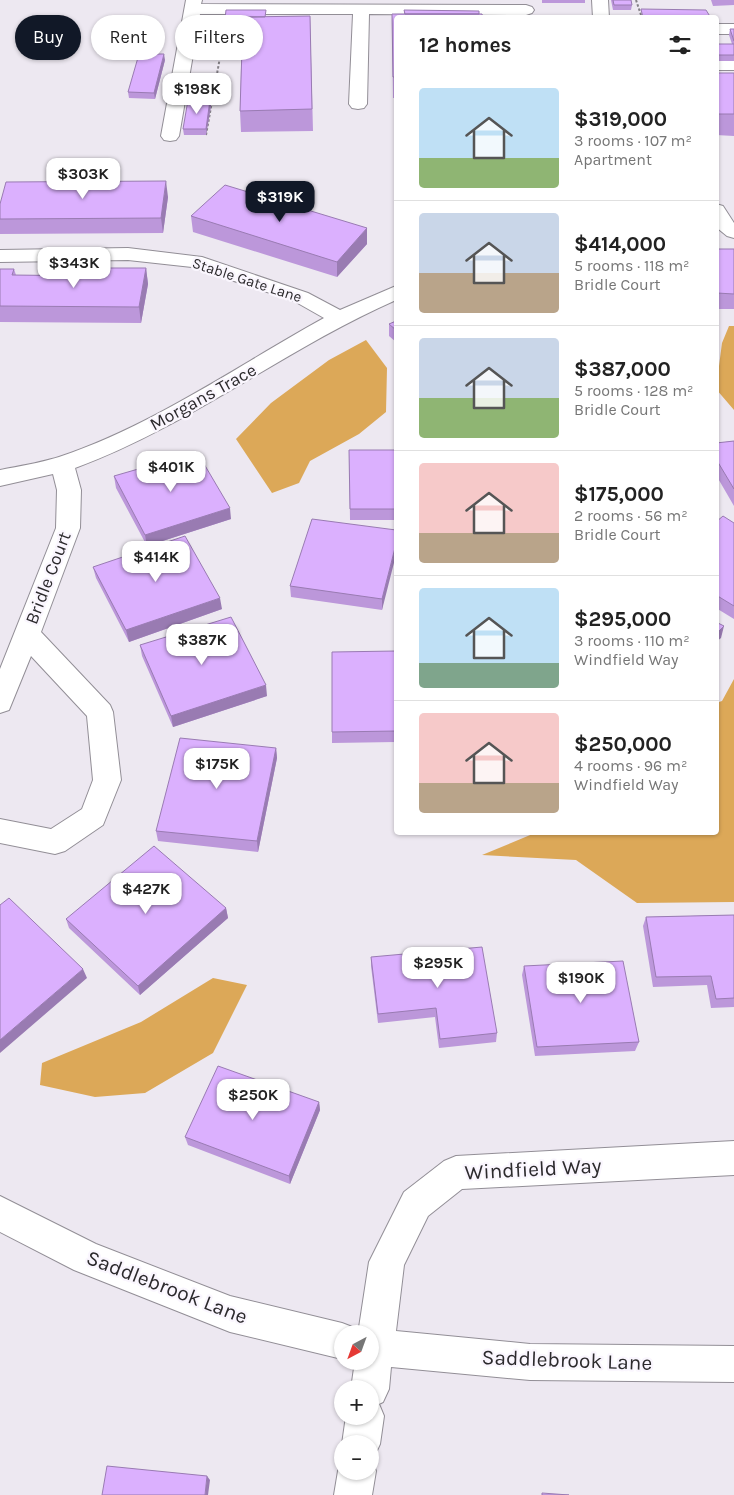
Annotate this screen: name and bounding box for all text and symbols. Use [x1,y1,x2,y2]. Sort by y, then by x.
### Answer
chip: Buy [15,15,81,60]
chip: Rent [91,15,165,60]
chip: Filters [175,15,263,60]
icon: filters [666,31,694,59]
text: 12 homes [419,33,512,57]
pin: $198K [162,72,232,115]
text: $198K [173,79,221,98]
text: $319,000 [574,107,667,131]
icon: home [459,108,519,168]
text: 3 rooms · 107 m² [574,131,692,150]
text: Apartment [574,150,652,169]
pin: $303K [48,158,118,200]
text: $303K [57,164,109,183]
pin: $319K [245,180,315,223]
text: $319K [257,187,303,206]
text: $414,000 [574,232,666,256]
icon: home [459,233,519,293]
pin: $343K [39,246,109,289]
text: $343K [49,253,99,272]
street label: Stable Gate Lane [190,254,304,306]
text: 5 rooms · 118 m² [574,256,690,275]
text: Bridle Court [574,275,661,294]
text: $387,000 [574,357,671,381]
icon: home [459,358,519,418]
street label: Morgans Trace [146,359,260,435]
text: 5 rooms · 128 m² [574,381,694,400]
text: Bridle Court [574,400,661,419]
pin: $401K [136,450,206,493]
text: $401K [148,457,194,476]
text: $175,000 [574,482,664,506]
icon: home [459,483,519,543]
text: 2 rooms · 56 m² [574,506,688,525]
text: Bridle Court [574,525,661,544]
street label: Bridle Court [20,528,76,627]
pin: $414K [121,540,191,583]
text: $414K [133,547,179,566]
text: $295,000 [574,607,671,631]
icon: home [459,608,519,668]
pin: $387K [167,624,237,666]
text: $387K [177,630,227,649]
text: 3 rooms · 110 m² [574,631,690,650]
text: Windfield Way [574,650,679,669]
text: $250,000 [574,732,672,756]
icon: home [459,733,519,793]
pin: $175K [182,748,252,790]
text: $175K [195,754,239,773]
text: 4 rooms · 96 m² [574,756,687,775]
text: Windfield Way [574,775,679,794]
pin: $427K [111,872,181,915]
text: $427K [122,879,170,898]
pin: $295K [403,946,473,989]
text: $295K [413,953,463,972]
pin: $190K [546,962,616,1004]
text: $190K [557,968,605,987]
pin: $250K [218,1078,288,1121]
text: $250K [228,1085,278,1104]
street label: Windfield Way [464,1153,602,1185]
street label: Saddlebrook Lane [83,1245,251,1329]
north arrow [334,1325,379,1370]
map controls [334,1325,379,1480]
street label: Saddlebrook Lane [481,1345,653,1375]
button: + [334,1380,379,1425]
button: − [334,1435,379,1480]

